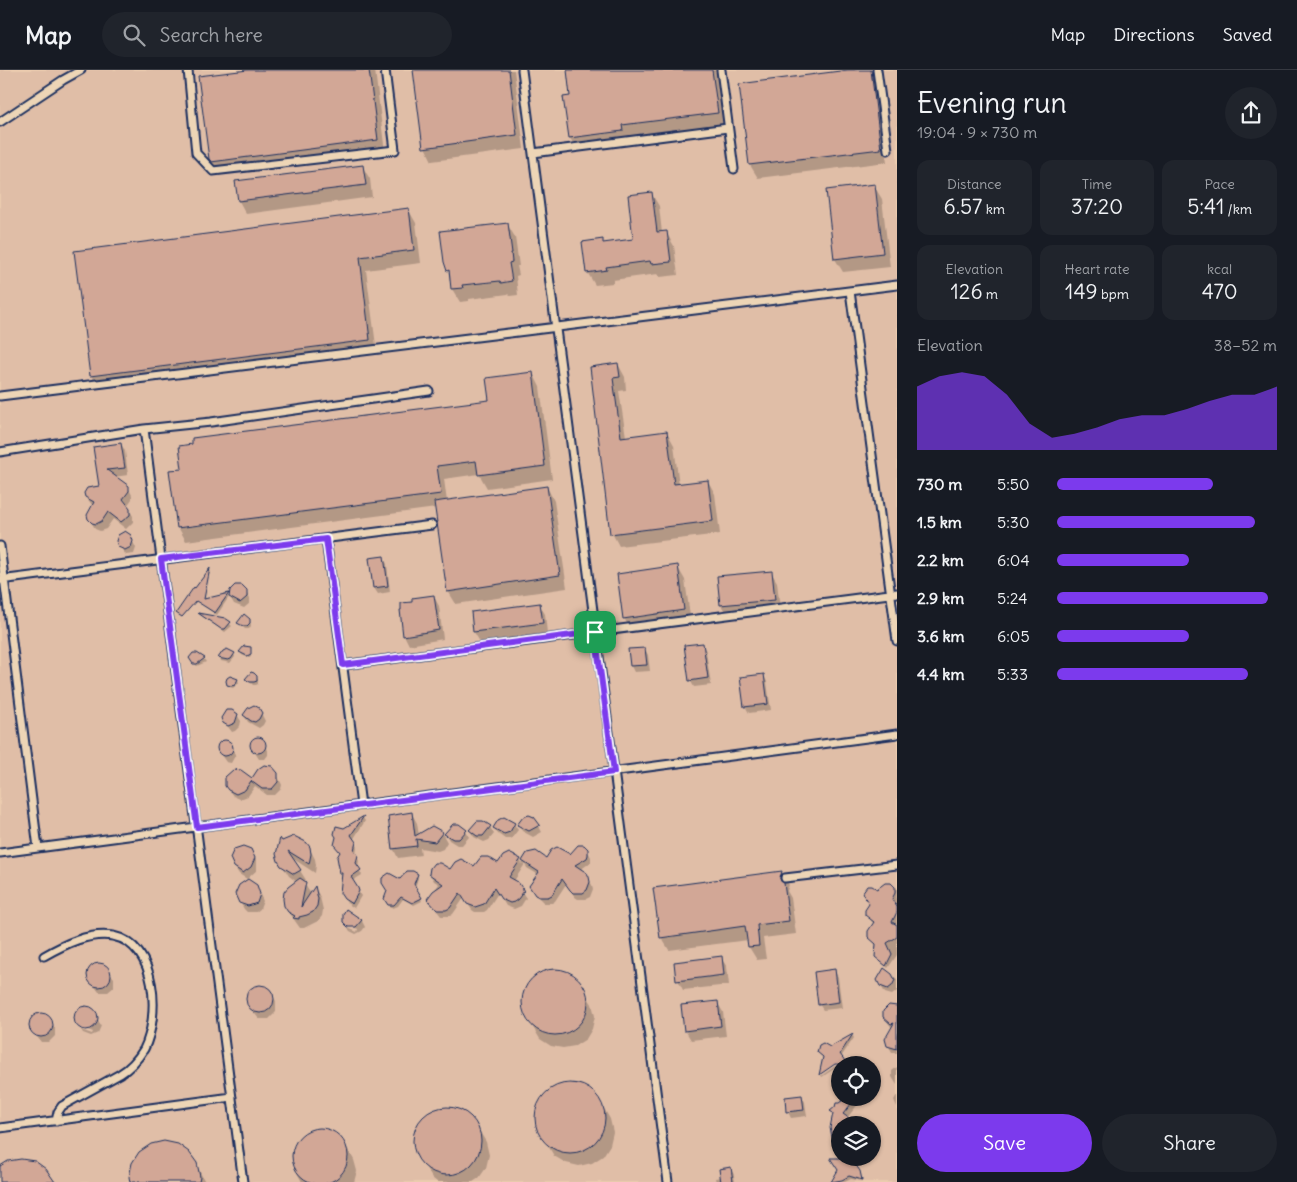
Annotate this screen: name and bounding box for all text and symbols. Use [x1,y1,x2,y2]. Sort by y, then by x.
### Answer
search box [102,12,452,57]
text: Map [25,20,72,50]
icon: search [120,21,148,49]
text: Search here [160,23,263,47]
text: Map [1050,23,1085,46]
text: Directions [1113,23,1195,46]
text: Saved [1223,23,1272,46]
text: Evening run [917,85,1067,121]
button: share [1225,87,1277,139]
text: 19:04 · 9 × 730 m [917,122,1037,142]
text: Distance [947,175,1002,193]
text: Time [1082,175,1112,193]
text: Pace [1204,175,1235,193]
text: 6.57 [944,193,982,220]
text: 37:20 [1071,193,1123,220]
text: 5:41 [1187,193,1224,220]
text: km [982,200,1005,218]
text: /km [1224,200,1252,218]
text: Elevation [946,260,1003,278]
text: Heart rate [1065,260,1129,278]
text: kcal [1207,260,1232,278]
text: 126 [951,278,983,305]
text: 149 [1065,278,1098,305]
text: 470 [1202,278,1238,305]
text: m [983,285,998,303]
text: bpm [1098,285,1129,303]
text: Elevation [917,335,983,355]
text: 38–52 m [1214,335,1277,355]
text: 730 m [917,474,962,494]
text: 5:50 [997,474,1030,494]
text: 1.5 km [917,512,962,532]
text: 5:30 [997,512,1029,532]
text: 2.2 km [917,550,964,570]
text: 6:04 [997,550,1030,570]
text: 2.9 km [917,588,964,608]
text: 5:24 [997,588,1028,608]
pin [574,611,616,653]
icon: arrive [581,618,609,646]
text: 3.6 km [917,626,965,646]
text: 6:05 [997,626,1030,646]
text: 4.4 km [917,664,965,684]
text: 5:33 [997,664,1028,684]
map controls [831,1056,881,1166]
button: locate [831,1056,881,1106]
button: Save [917,1114,1092,1172]
button: Share [1102,1114,1277,1172]
button: layers [831,1116,881,1166]

